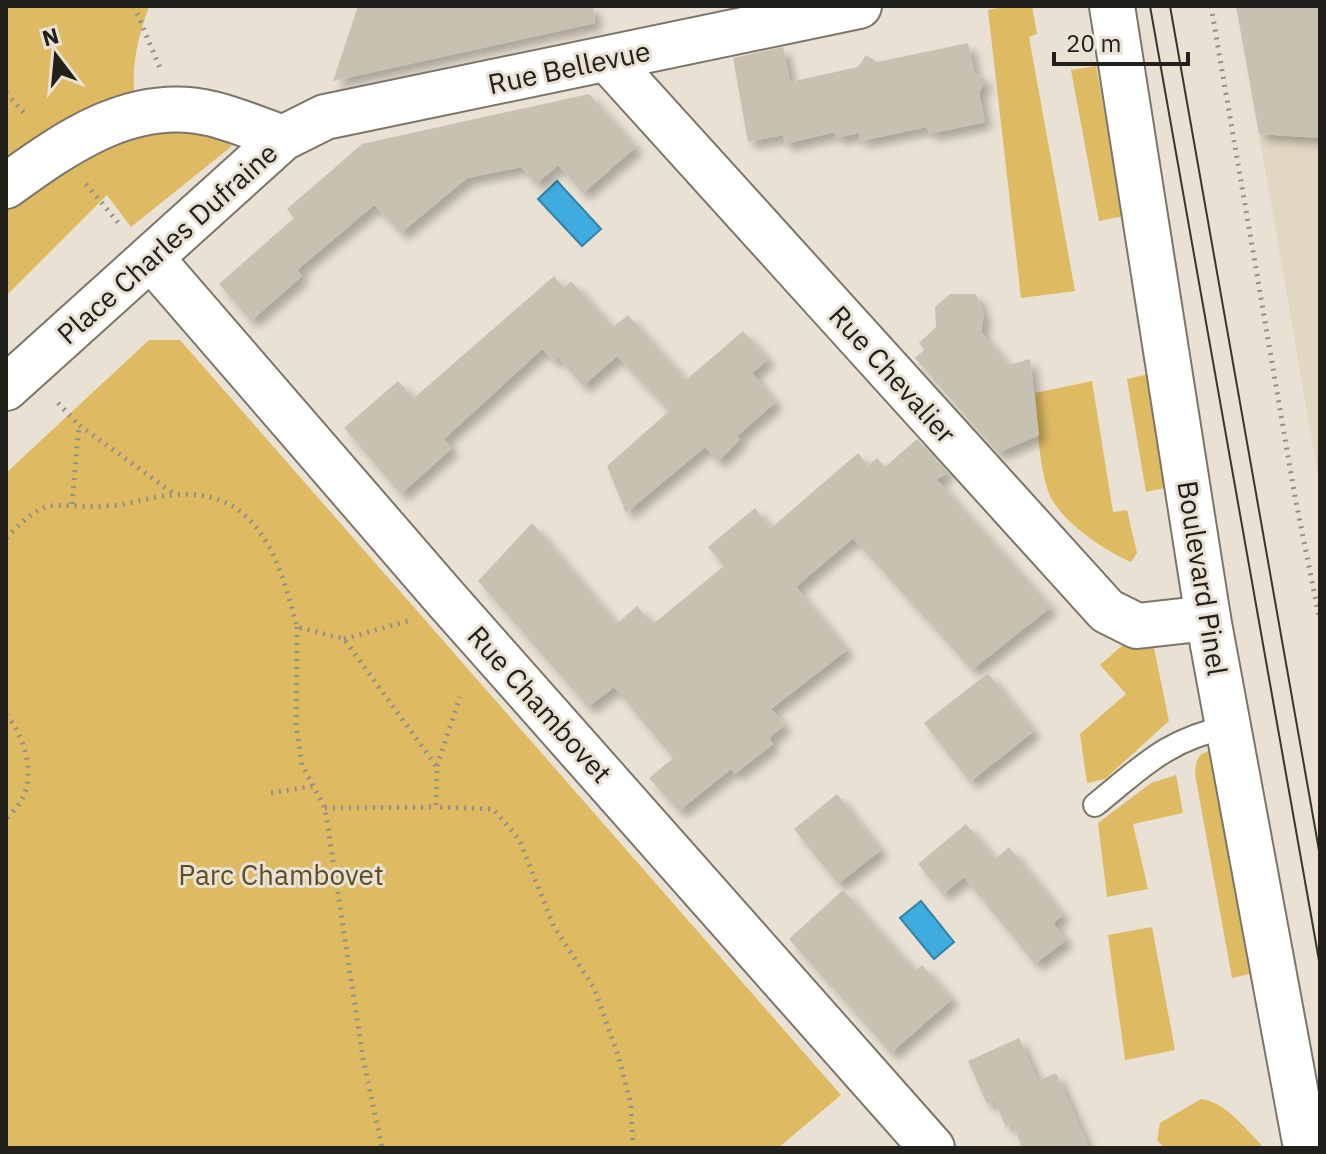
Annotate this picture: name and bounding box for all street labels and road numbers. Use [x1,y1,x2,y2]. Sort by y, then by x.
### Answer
street label: Rue Bellevue [485,32,653,102]
street label: Place Charles Dufraine [49,134,285,352]
street label: Rue Chevalier [821,297,965,451]
street label: Boulevard Pinel [1169,478,1237,678]
street label: Rue Chambovet [460,618,620,790]

